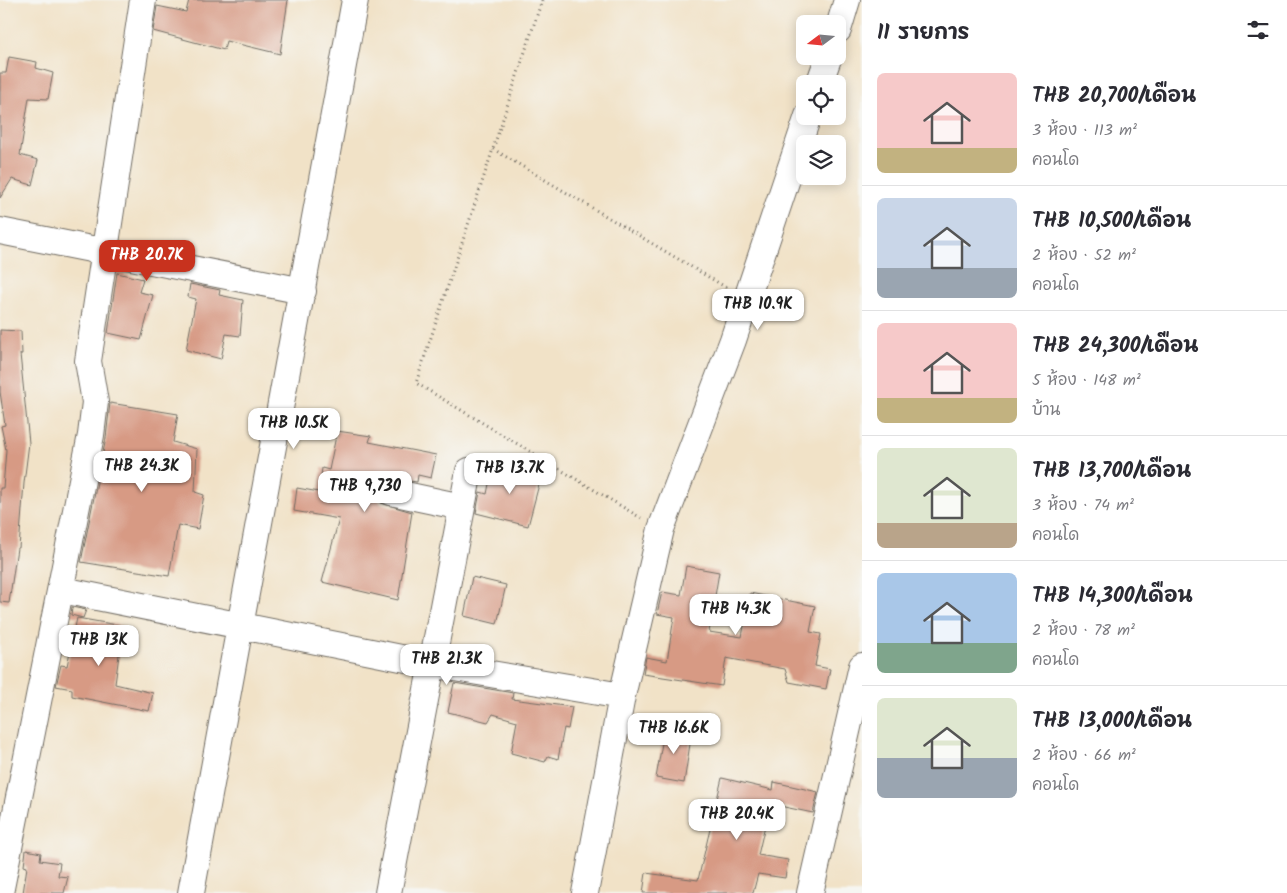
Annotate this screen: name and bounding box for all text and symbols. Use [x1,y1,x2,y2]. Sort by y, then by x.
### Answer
north arrow [796,15,846,65]
map controls [796,15,846,185]
icon: filters [1244,16,1272,44]
text: 11 รายการ [877,17,969,50]
button: locate [796,75,846,125]
text: THB 20,700/เดือน [1032,80,1196,113]
icon: home [917,93,977,153]
text: 3 ห้อง · 113 m² [1032,118,1137,143]
button: layers [796,135,846,185]
text: คอนโด [1032,148,1079,173]
text: THB 10,500/เดือน [1032,205,1191,238]
icon: home [917,218,977,278]
pin: THB 20.7K [90,240,204,282]
text: THB 20.7K [110,243,184,268]
text: 2 ห้อง · 52 m² [1032,243,1136,268]
text: คอนโด [1032,273,1079,298]
pin: THB 10.9K [701,288,815,331]
text: THB 10.9K [723,292,793,317]
text: THB 24,300/เดือน [1032,330,1199,363]
icon: home [917,343,977,403]
text: 5 ห้อง · 148 m² [1032,368,1141,393]
text: บ้าน [1032,398,1060,423]
pin: THB 10.5K [237,408,351,450]
text: THB 10.5K [259,411,329,436]
pin: THB 24.3K [85,450,199,493]
pin: THB 13.7K [453,452,567,495]
text: THB 24.3K [104,454,180,479]
text: THB 13,700/เดือน [1032,455,1191,488]
text: THB 13.7K [475,456,545,481]
icon: home [917,468,977,528]
pin: THB 9,730 [308,470,422,513]
text: THB 9,730 [329,474,401,499]
text: 3 ห้อง · 74 m² [1032,493,1134,518]
text: คอนโด [1032,523,1079,548]
text: THB 14,300/เดือน [1032,580,1193,613]
icon: home [917,593,977,653]
pin: THB 14.3K [679,594,793,636]
text: THB 14.3K [701,597,772,622]
text: 2 ห้อง · 78 m² [1032,618,1135,643]
pin: THB 13K [53,624,145,667]
text: THB 13K [70,628,128,653]
pin: THB 21.3K [390,644,504,686]
text: THB 21.3K [411,647,483,672]
text: คอนโด [1032,648,1079,673]
text: THB 13,000/เดือน [1032,705,1192,738]
pin: THB 16.6K [617,712,731,755]
text: THB 16.6K [639,716,709,741]
icon: home [917,718,977,778]
text: 2 ห้อง · 66 m² [1032,743,1136,768]
text: คอนโด [1032,773,1079,798]
pin: THB 20.4K [680,798,794,841]
text: THB 20.4K [700,802,774,827]

